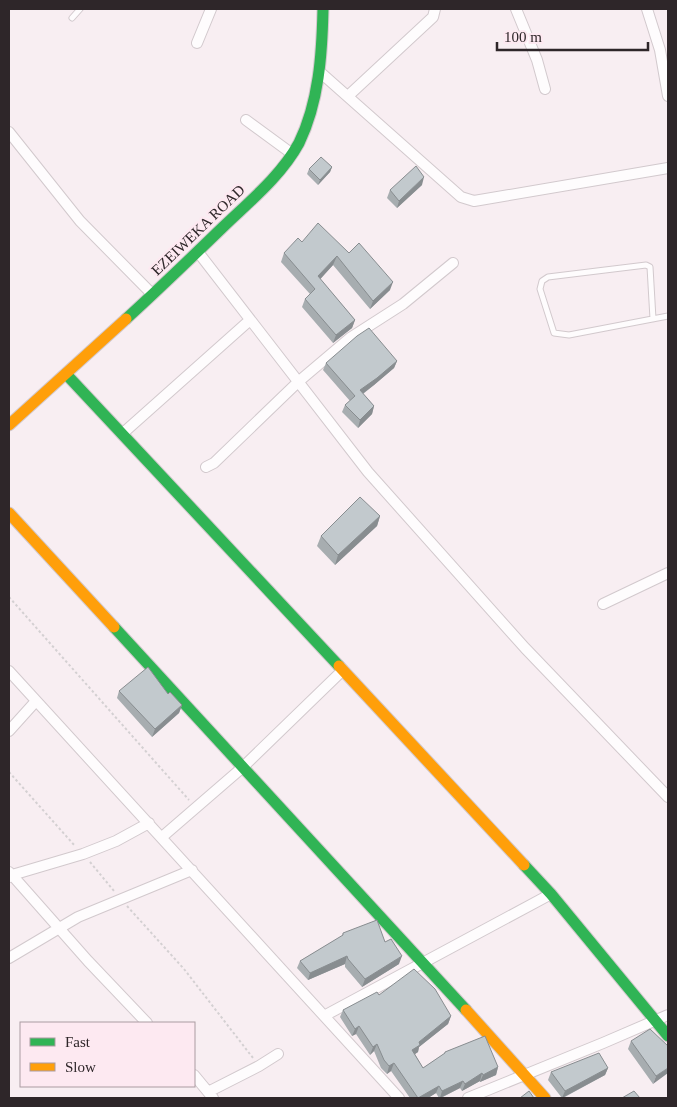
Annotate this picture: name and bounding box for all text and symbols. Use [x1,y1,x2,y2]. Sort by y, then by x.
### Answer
scale bar [497,20,648,52]
text: 100 m [504,29,542,45]
street label: EZEIWEKA ROAD [148,181,248,278]
legend [20,1022,195,1087]
text: Fast [65,1034,91,1050]
text: Slow [65,1059,96,1075]

